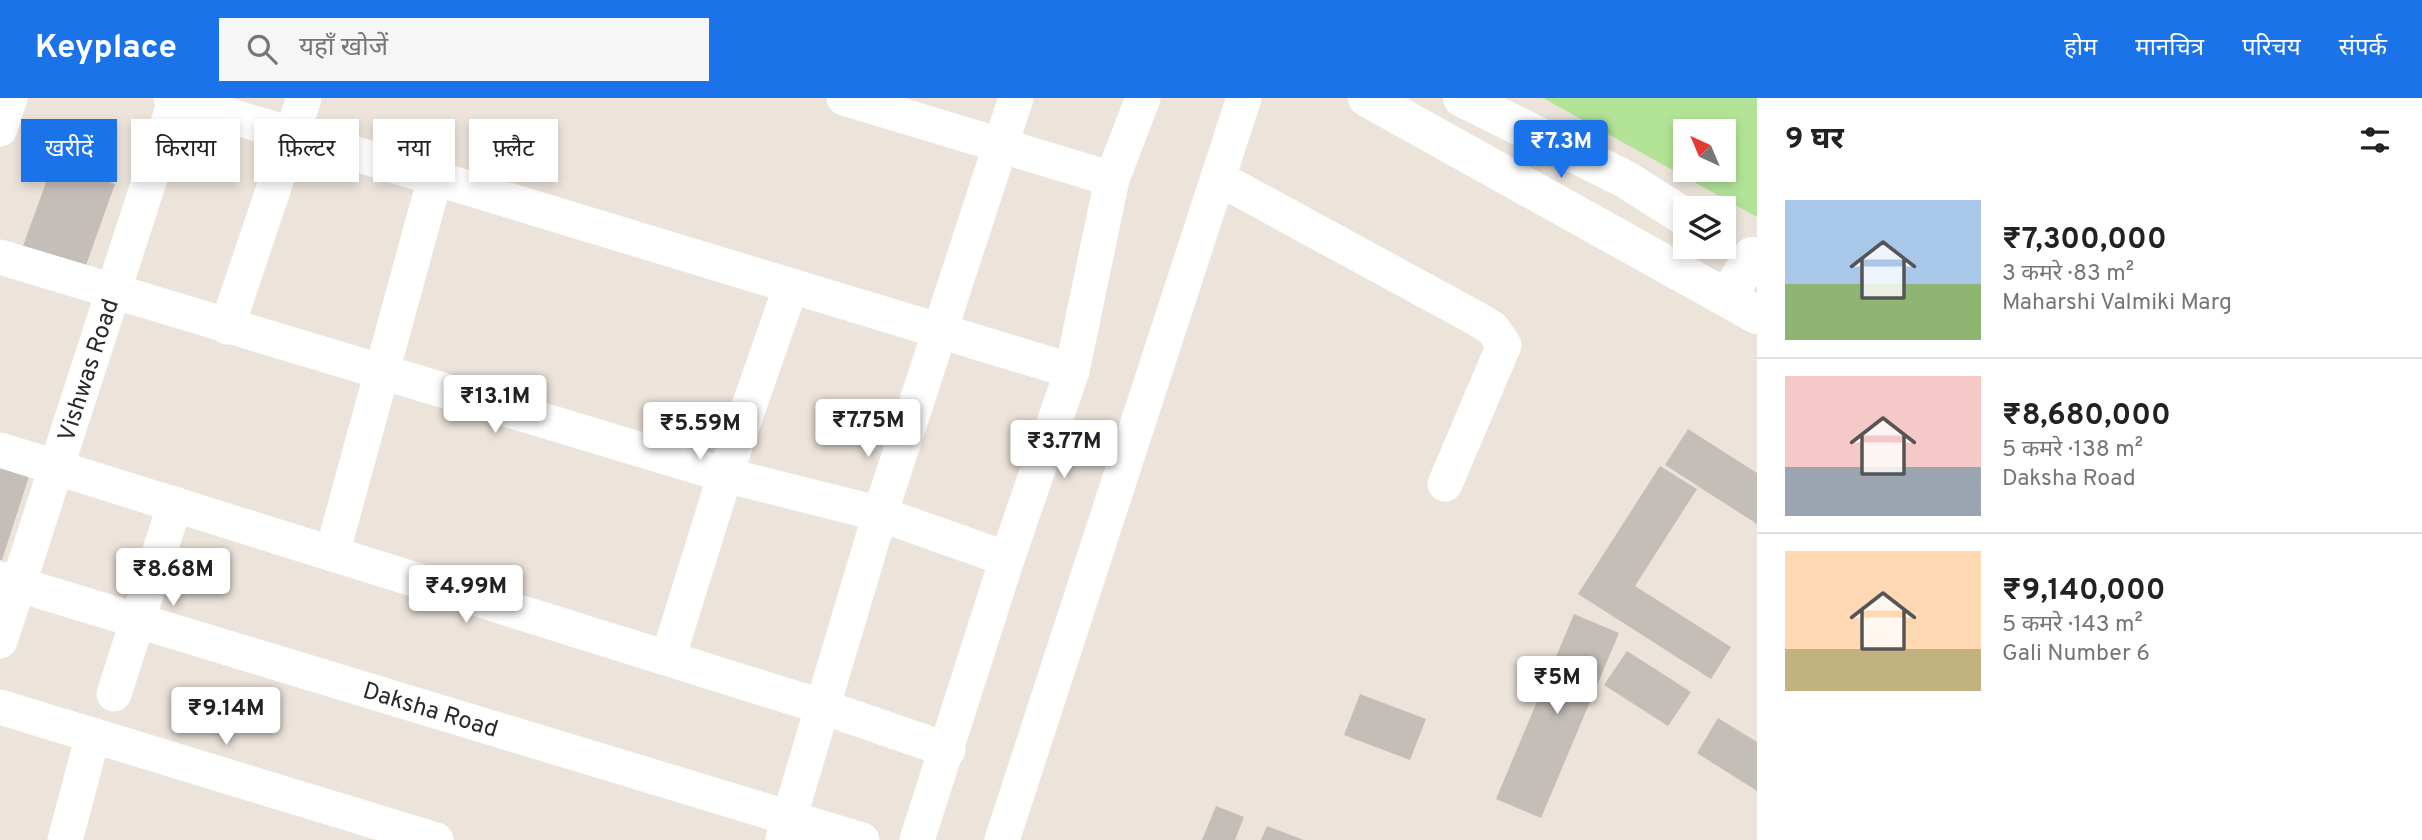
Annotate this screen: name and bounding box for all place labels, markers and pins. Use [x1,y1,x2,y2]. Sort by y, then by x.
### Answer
pin: ₹7.3M [1512,120,1610,180]
pin: ₹13.1M [438,376,552,435]
pin: ₹7.75M [811,400,925,459]
pin: ₹5.59M [643,402,757,462]
pin: ₹3.77M [1007,420,1121,480]
pin: ₹8.68M [116,548,230,608]
pin: ₹4.99M [409,566,523,625]
pin: ₹5M [1523,656,1591,716]
pin: ₹9.14M [169,688,283,747]

